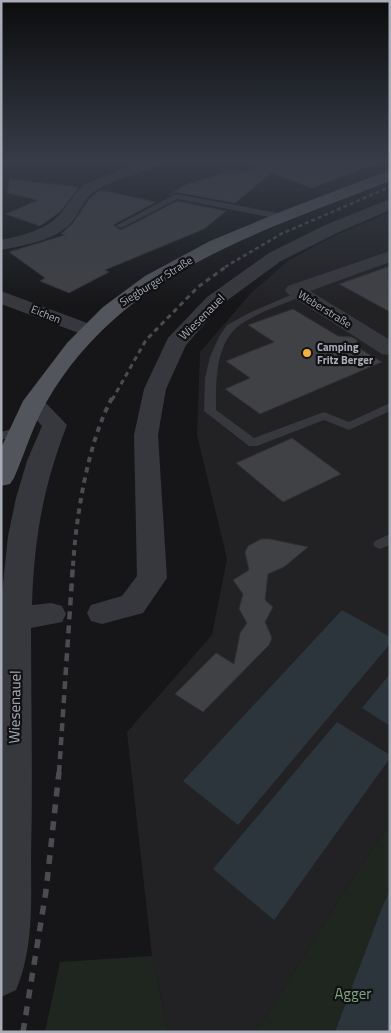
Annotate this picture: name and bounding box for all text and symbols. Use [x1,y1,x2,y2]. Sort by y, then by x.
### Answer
street label: Siegburger Straße [116,252,196,310]
street label: Weberstraße [295,286,355,332]
street label: Wiesenauel [174,289,229,344]
street label: Eichen [29,301,63,327]
place label: Camping Fritz Berger [317,339,373,368]
marker: Camping Fritz Berger [301,347,313,359]
street label: Wiesenauel [2,670,27,744]
park label: Agger [335,982,372,1005]

